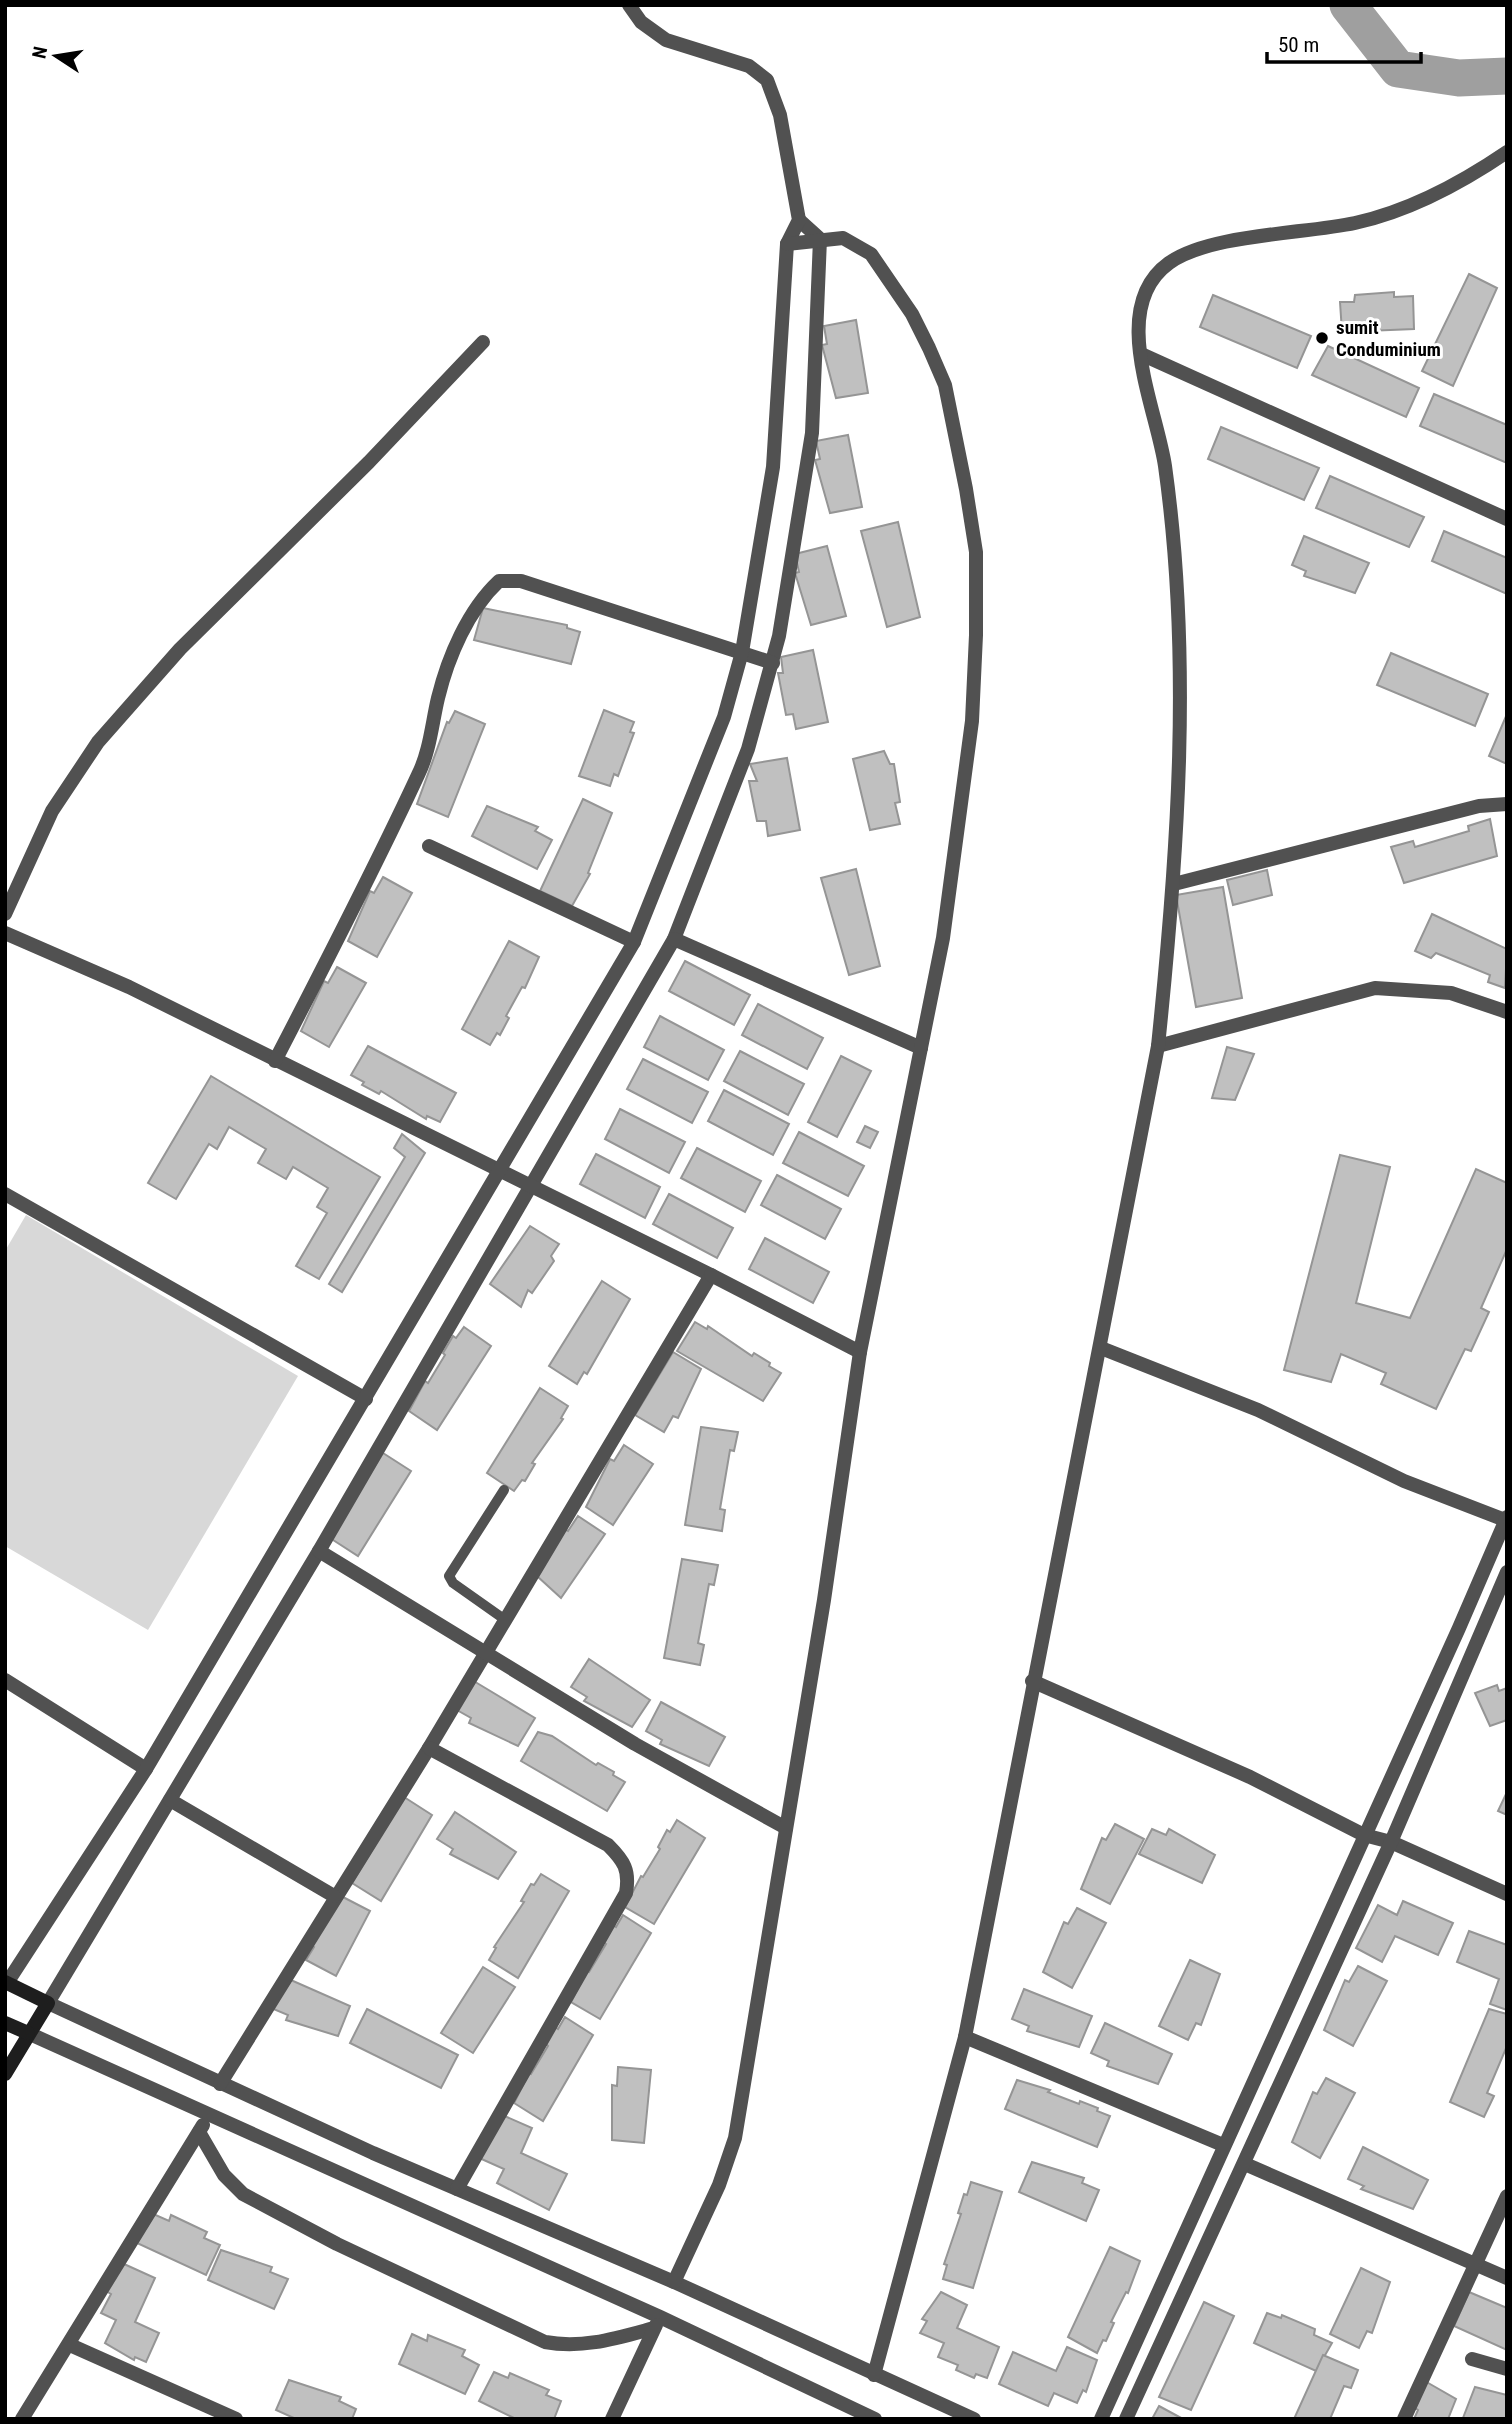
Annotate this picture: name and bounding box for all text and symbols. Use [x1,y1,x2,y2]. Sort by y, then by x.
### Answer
north arrow [21,21,91,91]
scale bar [1267,21,1421,65]
text: 50 m [1278,33,1319,57]
text: N [27,44,52,61]
place label: sumit Conduminium [1336,316,1441,361]
marker: sumit Conduminium [1314,330,1330,346]

